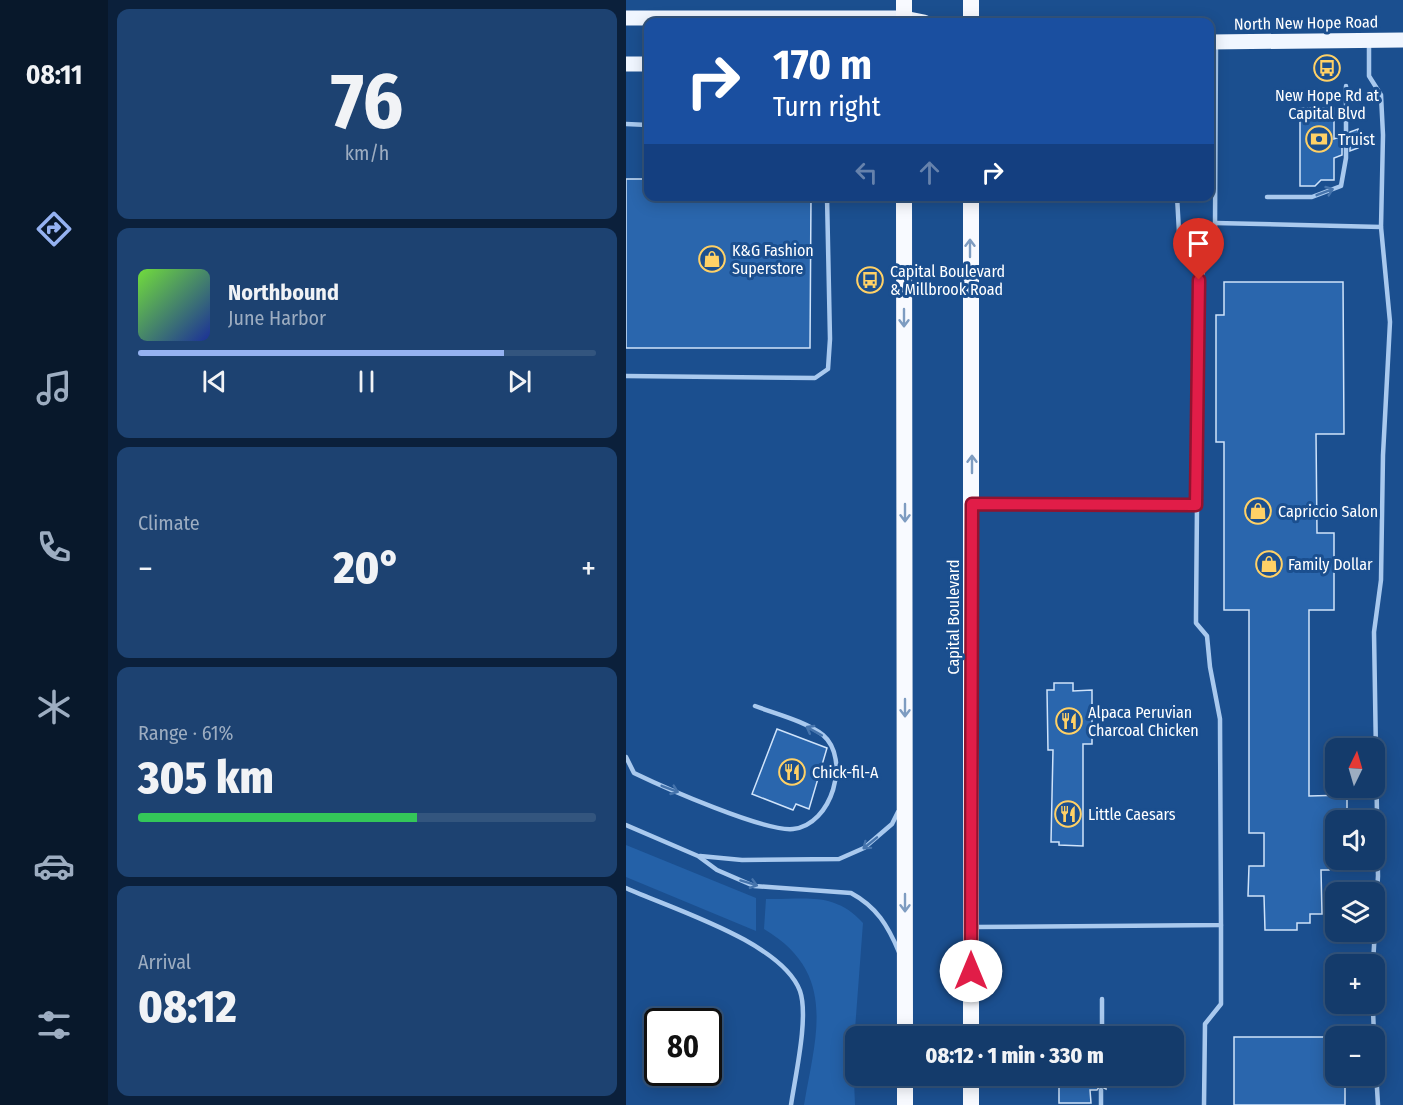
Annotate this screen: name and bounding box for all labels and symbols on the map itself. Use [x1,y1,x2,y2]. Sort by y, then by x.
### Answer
street label: North New Hope Road [1234,12,1378,34]
bus stop icon: New Hope Rd at Capital Blvd [1312,53,1342,83]
place label: New Hope Rd at Capital Blvd [1275,86,1380,123]
bank icon: Truist [1304,124,1334,154]
place label: Truist [1338,130,1376,149]
one-way arrow [1315,186,1334,197]
pin [1173,218,1224,280]
one-way arrow [965,239,976,259]
place label: K&G Fashion Superstore [732,241,814,278]
shop icon: K&G Fashion Superstore [697,244,727,274]
place label: Capital Boulevard & Millbrook Road [890,262,1005,299]
bus stop icon: Capital Boulevard & Millbrook Road [855,265,885,295]
one-way arrow [899,307,910,327]
one-way arrow [966,455,978,475]
shop icon: Capriccio Salon [1243,496,1273,526]
one-way arrow [899,502,911,522]
place label: Capriccio Salon [1278,502,1378,521]
shop icon: Family Dollar [1254,549,1284,579]
place label: Family Dollar [1288,555,1373,574]
street label: Capital Boulevard [944,559,963,675]
one-way arrow [899,697,911,717]
place label: Alpaca Peruvian Charcoal Chicken [1088,703,1199,740]
restaurant icon: Alpaca Peruvian Charcoal Chicken [1054,706,1084,736]
one-way arrow [806,725,823,737]
north arrow [1325,738,1385,798]
restaurant icon: Chick-fil-A [777,757,807,787]
place label: Chick-fil-A [812,763,879,782]
one-way arrow [661,785,679,796]
restaurant icon: Little Caesars [1053,799,1083,829]
place label: Little Caesars [1088,805,1176,824]
one-way arrow [862,836,878,849]
one-way arrow [739,879,758,890]
one-way arrow [899,892,911,912]
position arrow [939,939,1003,1003]
speed limit sign: 80 [644,1008,722,1086]

